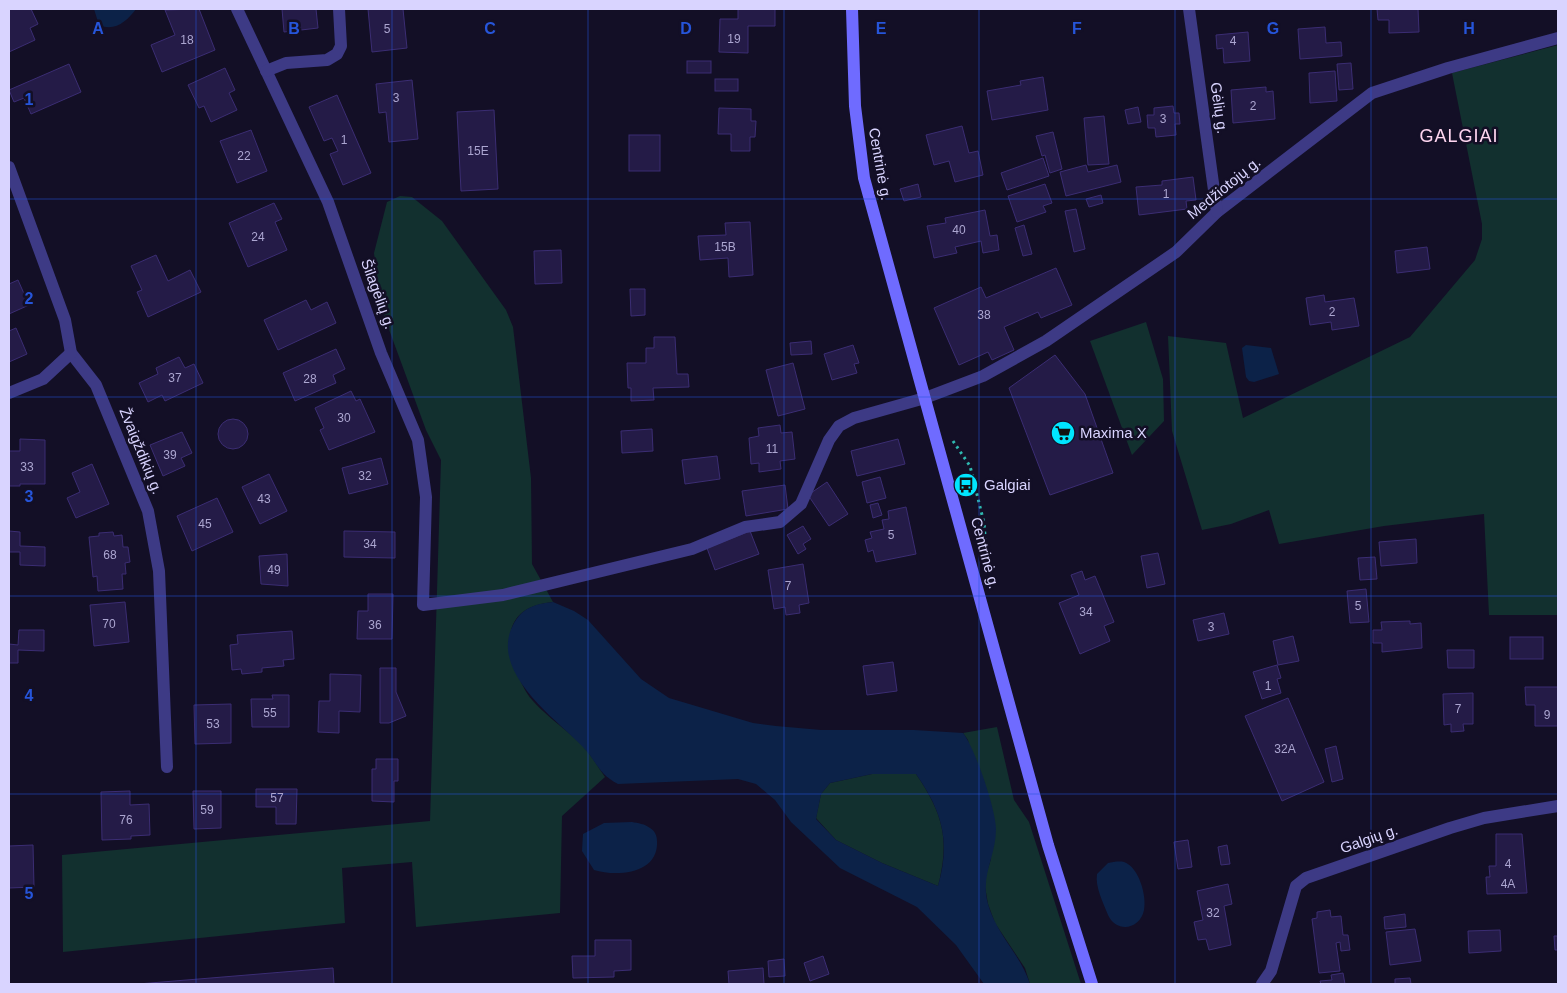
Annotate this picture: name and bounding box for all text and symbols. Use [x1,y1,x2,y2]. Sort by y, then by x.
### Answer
text: A [92,20,104,37]
text: B [288,20,300,37]
text: C [484,20,496,37]
text: D [680,20,692,37]
text: E [876,20,887,37]
text: F [1072,20,1082,37]
text: G [1267,20,1279,37]
text: H [1463,20,1475,37]
house number: 5 [384,22,391,36]
house number: 19 [727,32,741,46]
house number: 18 [180,33,194,47]
house number: 4 [1230,34,1237,48]
street label: Gėlių g. [1207,81,1232,135]
text: 1 [25,91,34,108]
house number: 3 [393,91,400,105]
house number: 2 [1250,99,1257,113]
house number: 3 [1160,112,1167,126]
street label: Centrinė g. [866,126,895,202]
district label: GALGIAI [1419,126,1499,146]
house number: 1 [341,133,348,147]
house number: 15E [467,144,489,158]
house number: 22 [237,149,251,163]
street label: Medžiotojų g. [1184,153,1264,222]
house number: 1 [1163,187,1170,201]
house number: 40 [952,223,966,237]
house number: 24 [251,230,265,244]
house number: 15B [714,240,736,254]
street label: Šilagėlių g. [358,256,399,331]
text: 2 [25,290,34,307]
house number: 2 [1329,305,1336,319]
house number: 38 [977,308,991,322]
house number: 37 [168,371,182,385]
house number: 28 [303,372,317,386]
street label: Žvaigždikių g. [116,405,167,497]
house number: 30 [337,411,351,425]
supermarket icon: Maxima X [1050,420,1076,446]
place label: Maxima X [1080,424,1147,441]
house number: 11 [766,442,779,456]
house number: 39 [163,448,177,462]
house number: 33 [20,460,34,474]
house number: 32 [358,469,372,483]
bus stop icon: Galgiai [953,472,979,498]
place label: Galgiai [984,476,1031,493]
text: 3 [25,488,34,505]
house number: 43 [257,492,271,506]
street label: Centrinė g. [968,515,1003,591]
house number: 45 [198,517,212,531]
house number: 5 [888,528,895,542]
house number: 34 [363,537,377,551]
house number: 68 [103,548,117,562]
house number: 49 [267,563,281,577]
house number: 7 [785,579,792,593]
house number: 5 [1355,599,1362,613]
house number: 34 [1079,605,1093,619]
house number: 70 [102,617,116,631]
house number: 36 [368,618,382,632]
house number: 3 [1208,620,1215,634]
house number: 1 [1265,679,1272,693]
text: 4 [25,687,34,704]
house number: 7 [1455,702,1462,716]
house number: 55 [263,706,277,720]
house number: 9 [1544,708,1551,722]
house number: 53 [206,717,220,731]
house number: 32A [1274,742,1296,756]
house number: 57 [270,791,284,805]
house number: 59 [200,803,214,817]
house number: 76 [119,813,133,827]
street label: Galgių g. [1338,821,1400,856]
house number: 4 [1505,857,1512,871]
house number: 4A [1501,877,1515,891]
text: 5 [25,885,34,902]
house number: 32 [1206,906,1220,920]

